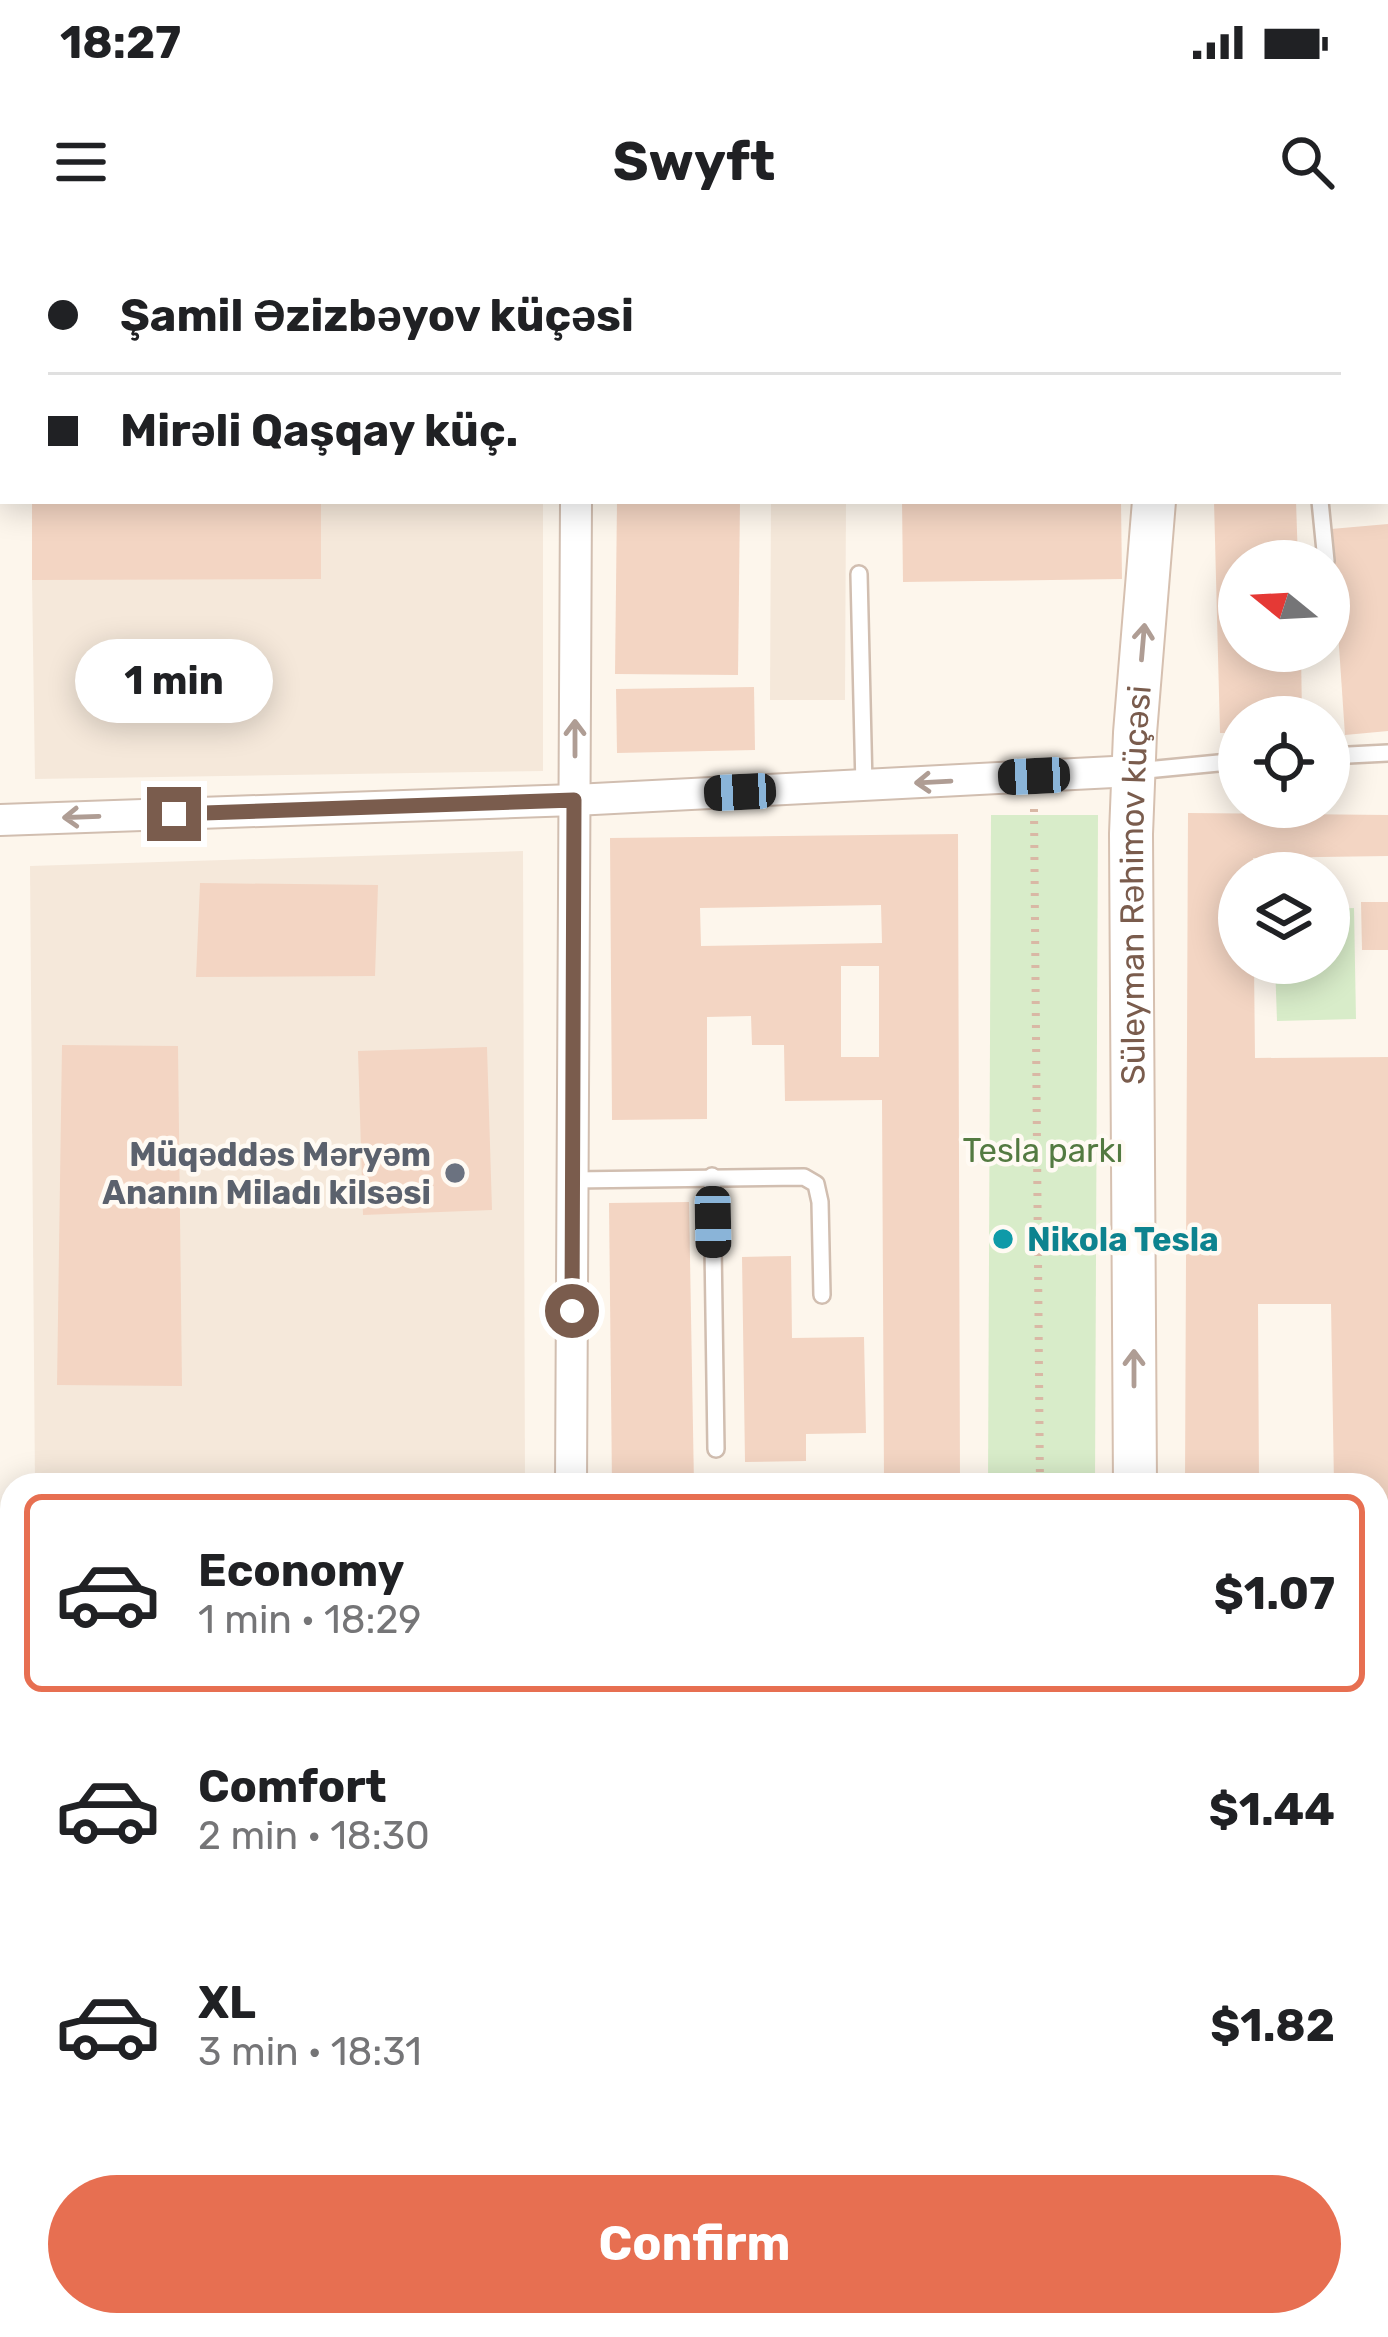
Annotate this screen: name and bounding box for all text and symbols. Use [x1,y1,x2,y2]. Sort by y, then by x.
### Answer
text: 18:27 [60,16,181,69]
icon: menu [48,129,114,195]
icon: search [1274,129,1340,195]
text: Swyft [613,130,775,194]
text: Şamil Əzizbəyov küçəsi [120,289,634,342]
text: Mirəli Qaşqay küç. [120,404,518,457]
north arrow [1218,540,1350,672]
map controls [1218,540,1350,984]
one-way arrow [1131,623,1154,662]
callout: 1 min [75,640,273,724]
text: 1 min [124,658,224,704]
street label: Süleyman Rəhimov küçəsi [1111,684,1158,1085]
button: locate [1218,696,1350,828]
one-way arrow [564,719,586,758]
car [997,756,1071,796]
one-way arrow [914,770,953,793]
car [703,772,777,812]
route end [147,787,201,841]
one-way arrow [62,806,101,829]
button: layers [1218,852,1350,984]
park label: Tesla parkı [962,1131,1124,1170]
place label: Müqəddəs Məryəm Ananın Miladı kilsəsi [102,1135,431,1212]
marker: Müqəddəs Məryəm Ananın Miladı kilsəsi [442,1160,468,1186]
car [694,1186,732,1258]
place label: Nikola Tesla [1027,1220,1219,1259]
marker: Nikola Tesla [990,1226,1016,1252]
route start [545,1284,599,1338]
one-way arrow [1123,1349,1146,1388]
icon: car [54,1539,162,1647]
text: Economy [198,1544,404,1597]
text: $1.07 [1214,1567,1335,1620]
text: 1 min · 18:29 [198,1597,421,1643]
icon: car [54,1755,162,1863]
text: Comfort [198,1760,387,1813]
text: $1.44 [1209,1783,1335,1836]
text: 2 min · 18:30 [198,1813,430,1859]
icon: car [54,1971,162,2079]
text: XL [198,1976,256,2029]
text: $1.82 [1210,1999,1335,2052]
text: 3 min · 18:31 [198,2029,422,2075]
button: Confirm [48,2175,1341,2313]

